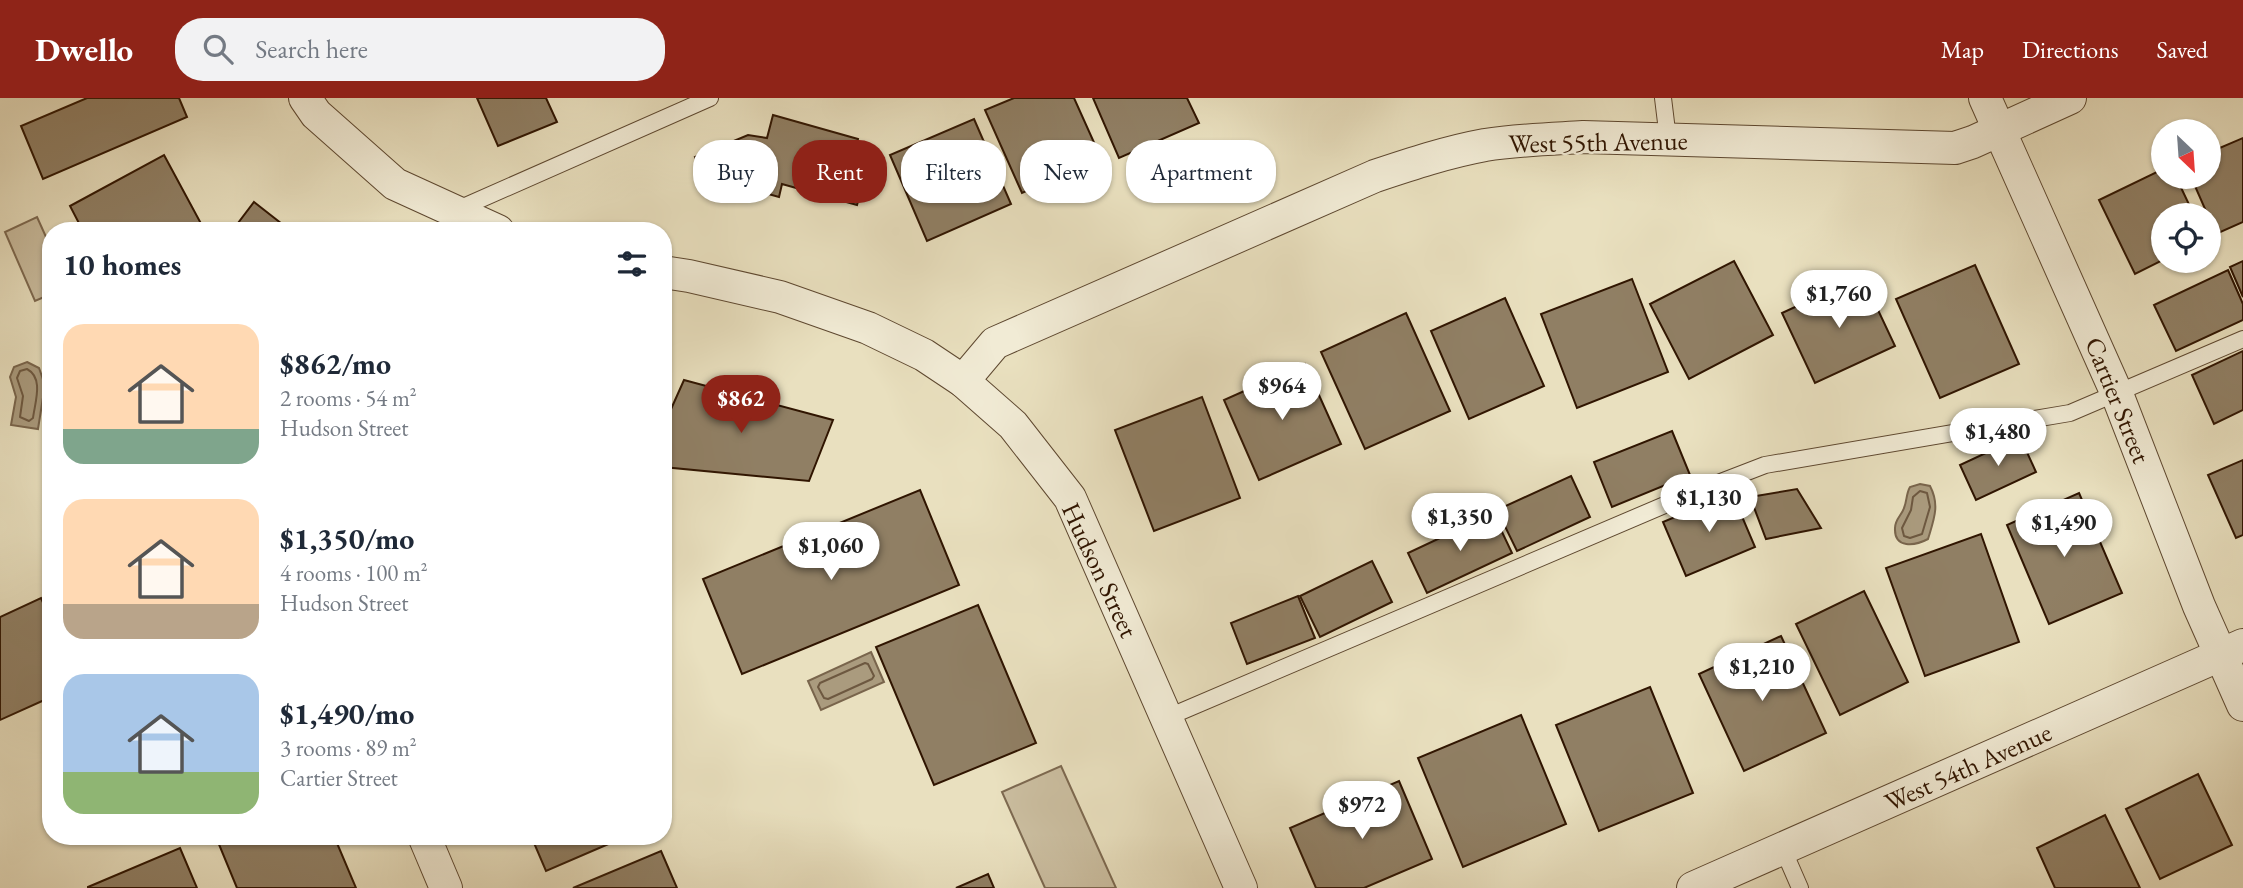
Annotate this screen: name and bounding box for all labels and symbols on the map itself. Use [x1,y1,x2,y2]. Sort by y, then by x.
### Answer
north arrow [2151,119,2221,189]
street label: West 55th Avenue [1508,123,1688,161]
pin: $1,760 [1782,271,1896,330]
street label: Cartier Street [2077,332,2159,468]
pin: $964 [1241,362,1323,422]
pin: $862 [700,376,782,435]
pin: $1,480 [1941,408,2055,468]
pin: $1,130 [1652,474,1766,534]
pin: $1,350 [1403,494,1517,553]
street label: Hudson Street [1054,497,1146,643]
pin: $1,490 [2007,500,2121,559]
pin: $1,060 [774,522,888,582]
pin: $1,210 [1705,644,1819,703]
street label: West 54th Avenue [1879,715,2057,819]
pin: $972 [1321,782,1403,841]

